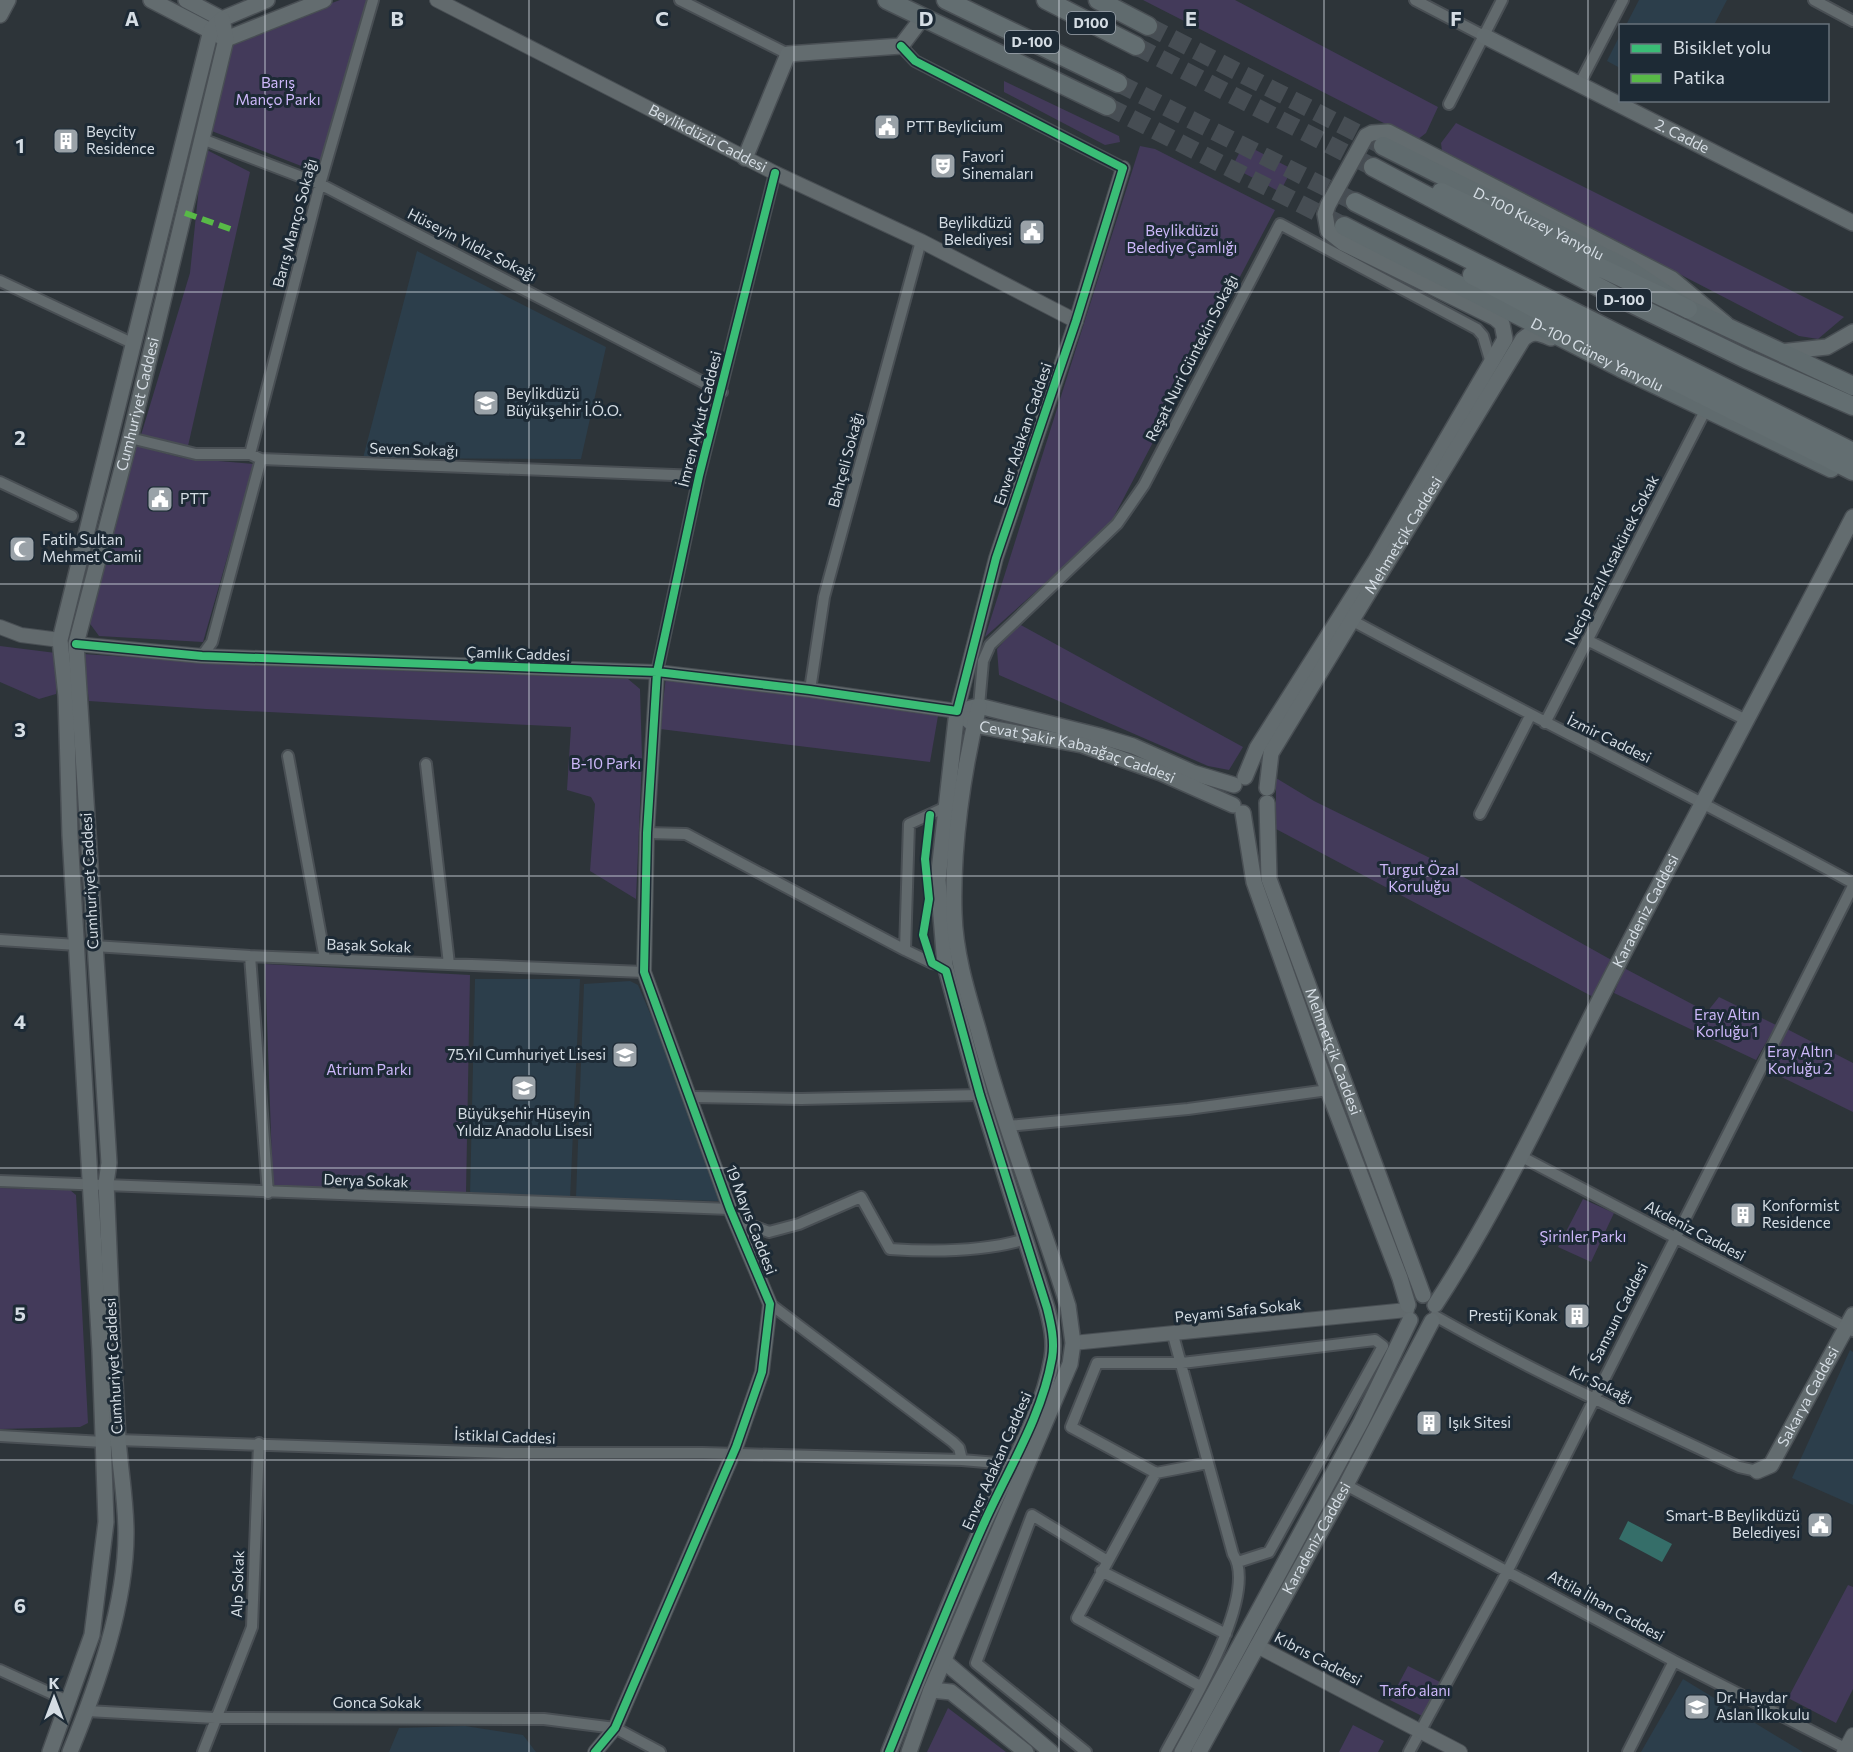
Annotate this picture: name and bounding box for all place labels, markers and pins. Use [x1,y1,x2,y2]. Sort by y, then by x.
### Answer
public building icon: PTT Beylicium [872,112,902,142]
place label: PTT Beylicium [906,117,1003,135]
place label: Beycity Residence [86,122,155,157]
building icon: Beycity Residence [51,126,81,156]
place label: Favori Sinemaları [962,147,1034,182]
theatre icon: Favori Sinemaları [928,151,958,181]
place label: Beylikdüzü Belediyesi [938,213,1012,248]
public building icon: Beylikdüzü Belediyesi [1017,217,1047,247]
place label: Beylikdüzü Büyükşehir İ.Ö.O. [506,384,622,419]
school or university icon: Beylikdüzü Büyükşehir İ.Ö.O. [471,388,501,418]
public building icon: PTT [145,484,175,514]
place label: PTT [180,489,209,507]
place label: Fatih Sultan Mehmet Camii [42,530,142,565]
mosque icon: Fatih Sultan Mehmet Camii [7,534,37,564]
school or university icon: 75.Yıl Cumhuriyet Lisesi [610,1040,640,1070]
place label: 75.Yıl Cumhuriyet Lisesi [447,1045,606,1063]
school or university icon: Büyükşehir Hüseyin Yıldız Anadolu Lisesi [509,1073,539,1103]
place label: Büyükşehir Hüseyin Yıldız Anadolu Lisesi [456,1104,592,1139]
place label: Konformist Residence [1762,1196,1839,1231]
building icon: Konformist Residence [1728,1200,1758,1230]
building icon: Prestij Konak [1562,1301,1592,1331]
place label: Prestij Konak [1468,1306,1558,1324]
building icon: Işık Sitesi [1414,1408,1444,1438]
place label: Işık Sitesi [1448,1413,1511,1431]
place label: Smart-B Beylikdüzü Belediyesi [1666,1506,1800,1541]
public building icon: Smart-B Beylikdüzü Belediyesi [1805,1510,1835,1540]
place label: Dr. Haydar Aslan İlkokulu [1716,1688,1810,1723]
school or university icon: Dr. Haydar Aslan İlkokulu [1682,1692,1712,1722]

